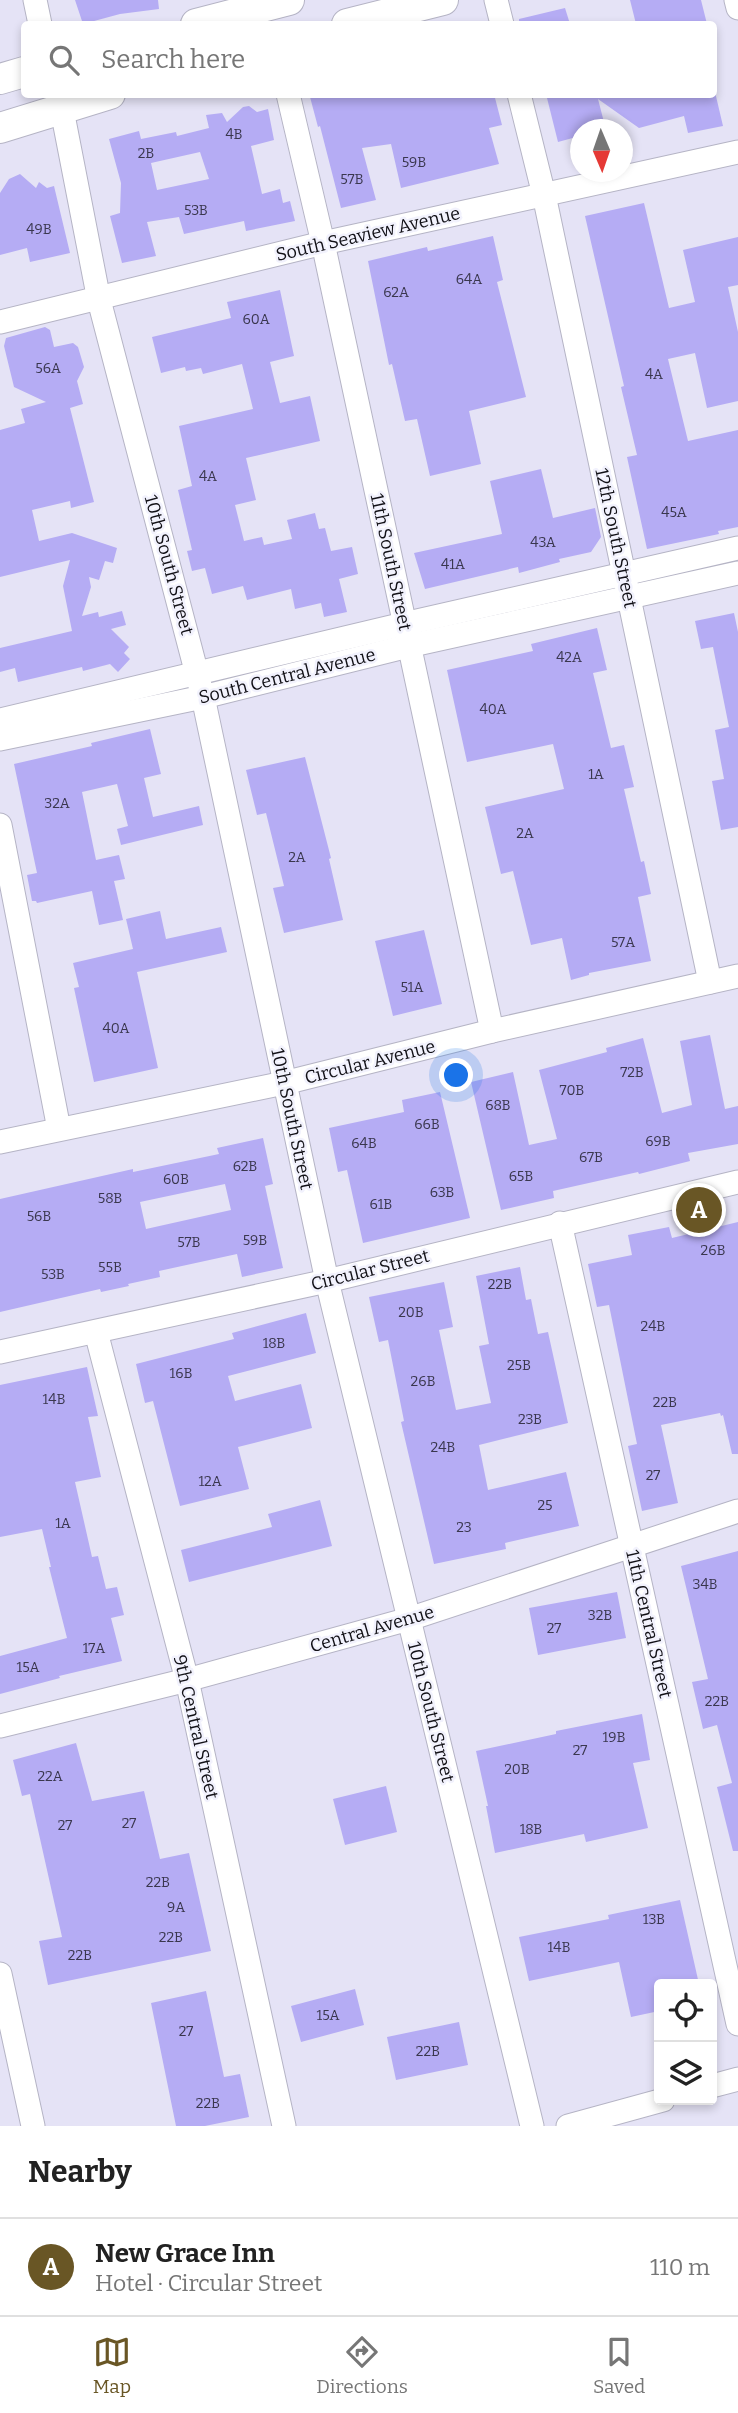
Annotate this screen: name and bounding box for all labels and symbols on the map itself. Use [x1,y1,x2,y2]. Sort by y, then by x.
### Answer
north arrow [570,119,633,182]
house number: 4B [225,126,243,143]
house number: 2B [138,145,154,162]
house number: 59B [402,154,426,171]
house number: 57B [340,171,364,188]
house number: 53B [184,202,208,219]
street label: South Seaview Avenue [274,202,462,266]
house number: 49B [26,221,52,238]
house number: 64A [456,271,482,288]
house number: 62A [383,284,409,301]
house number: 60A [242,311,270,328]
house number: 56A [35,360,61,377]
house number: 4A [645,366,663,383]
street label: 12th South Street [590,466,642,610]
house number: 4A [199,468,217,485]
street label: 11th South Street [366,491,416,633]
street label: 10th South Street [140,493,198,638]
house number: 45A [661,504,687,521]
house number: 43A [530,534,556,551]
house number: 41A [441,556,465,573]
street label: South Central Avenue [196,643,378,709]
house number: 42A [556,649,582,666]
house number: 40A [479,701,507,718]
house number: 1A [588,766,604,783]
house number: 32A [44,795,70,812]
house number: 2A [516,825,534,842]
house number: 2A [288,849,306,866]
house number: 57A [611,934,635,951]
house number: 51A [401,979,424,996]
house number: 40A [102,1020,130,1037]
street label: Circular Avenue [302,1035,438,1089]
street label: 10th South Street [266,1046,318,1192]
your location [439,1058,473,1092]
house number: 72B [620,1064,644,1081]
house number: 70B [560,1082,584,1099]
house number: 68B [485,1097,511,1114]
house number: 66B [414,1116,440,1133]
house number: 69B [645,1133,671,1150]
house number: 64B [351,1135,377,1152]
house number: 67B [579,1149,603,1166]
house number: 62B [233,1158,257,1175]
house number: 65B [509,1168,533,1185]
house number: 60B [163,1171,189,1188]
house number: 63B [430,1184,454,1201]
pin: A [676,1184,722,1236]
house number: 58B [98,1190,122,1207]
house number: 61B [370,1196,392,1213]
house number: 56B [27,1208,51,1225]
house number: 59B [243,1232,267,1249]
house number: 57B [177,1234,201,1251]
house number: 26B [701,1242,725,1259]
street label: Circular Street [309,1245,432,1295]
house number: 55B [98,1259,122,1276]
house number: 53B [41,1266,65,1283]
house number: 22B [488,1276,512,1293]
house number: 20B [398,1304,424,1321]
house number: 24B [641,1318,665,1335]
house number: 18B [263,1335,285,1352]
house number: 25B [507,1357,531,1374]
house number: 16B [170,1365,192,1382]
house number: 26B [411,1373,435,1390]
house number: 14B [43,1391,65,1408]
house number: 22B [653,1394,677,1411]
house number: 23B [518,1411,542,1428]
house number: 24B [431,1439,455,1456]
house number: 27 [646,1467,660,1484]
house number: 12A [198,1473,222,1490]
house number: 25 [537,1497,553,1514]
house number: 1A [55,1515,71,1532]
house number: 23 [456,1519,472,1536]
street label: 11th Central Street [621,1548,677,1701]
house number: 34B [692,1576,718,1593]
street label: Central Avenue [307,1601,437,1657]
house number: 32B [588,1607,612,1624]
house number: 27 [547,1620,561,1637]
street label: 10th South Street [403,1639,459,1785]
house number: 17A [83,1640,105,1657]
street label: 9th Central Street [169,1653,223,1802]
house number: 15A [16,1659,40,1676]
house number: 22B [705,1693,729,1710]
house number: 19B [603,1729,625,1746]
house number: 27 [573,1742,587,1759]
house number: 20B [504,1761,530,1778]
house number: 22A [37,1768,63,1785]
house number: 27 [122,1815,136,1832]
house number: 27 [58,1817,72,1834]
house number: 18B [520,1821,542,1838]
house number: 22B [146,1874,170,1891]
house number: 9A [167,1899,185,1916]
house number: 13B [643,1911,665,1928]
house number: 22B [159,1929,183,1946]
house number: 14B [548,1939,570,1956]
house number: 22B [68,1947,92,1964]
house number: 15A [316,2007,340,2024]
house number: 27 [179,2023,193,2040]
house number: 22B [416,2043,440,2060]
house number: 22B [196,2095,220,2112]

